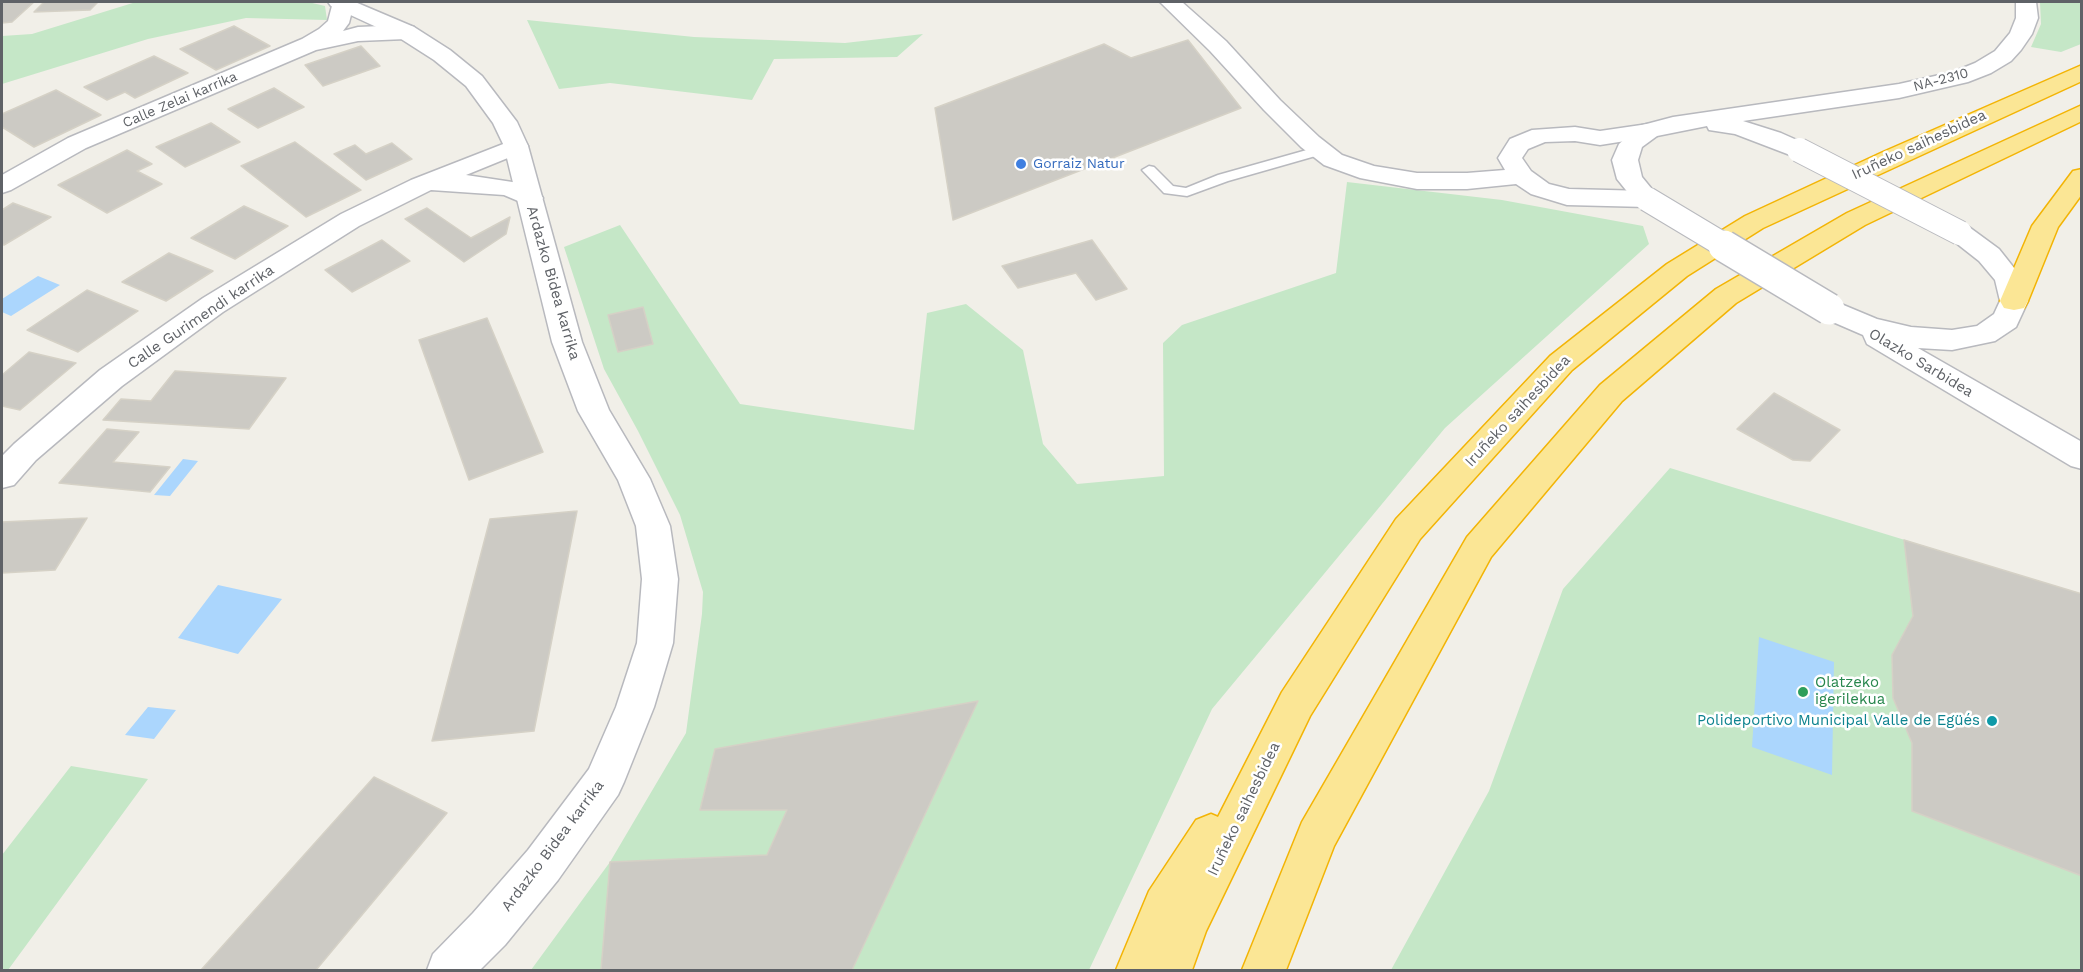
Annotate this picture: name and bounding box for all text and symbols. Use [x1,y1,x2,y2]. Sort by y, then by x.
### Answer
street label: NA-2310 [1912,65,1970,95]
street label: Calle Zelai karrika [120,68,240,132]
street label: Iruñeko saihesbidea [1849,106,1989,184]
place label: Gorraiz Natur [1033,156,1125,172]
marker: Gorraiz Natur [1014,157,1028,171]
street label: Ardazko Bidea karrika [522,204,584,362]
street label: Calle Gurimendi karrika [124,261,278,373]
street label: Olazko Sarbidea [1866,325,1976,401]
street label: Iruñeko saihesbidea [1462,351,1574,471]
place label: Olatzeko igerilekua [1815,674,1885,709]
marker: Olatzeko igerilekua [1796,685,1810,699]
place label: Polideportivo Municipal Valle de Egüés [1697,712,1980,730]
marker: Polideportivo Municipal Valle de Egüés [1985,714,1999,728]
street label: Iruñeko saihesbidea [1204,739,1284,879]
street label: Ardazko Bidea karrika [498,777,608,915]

